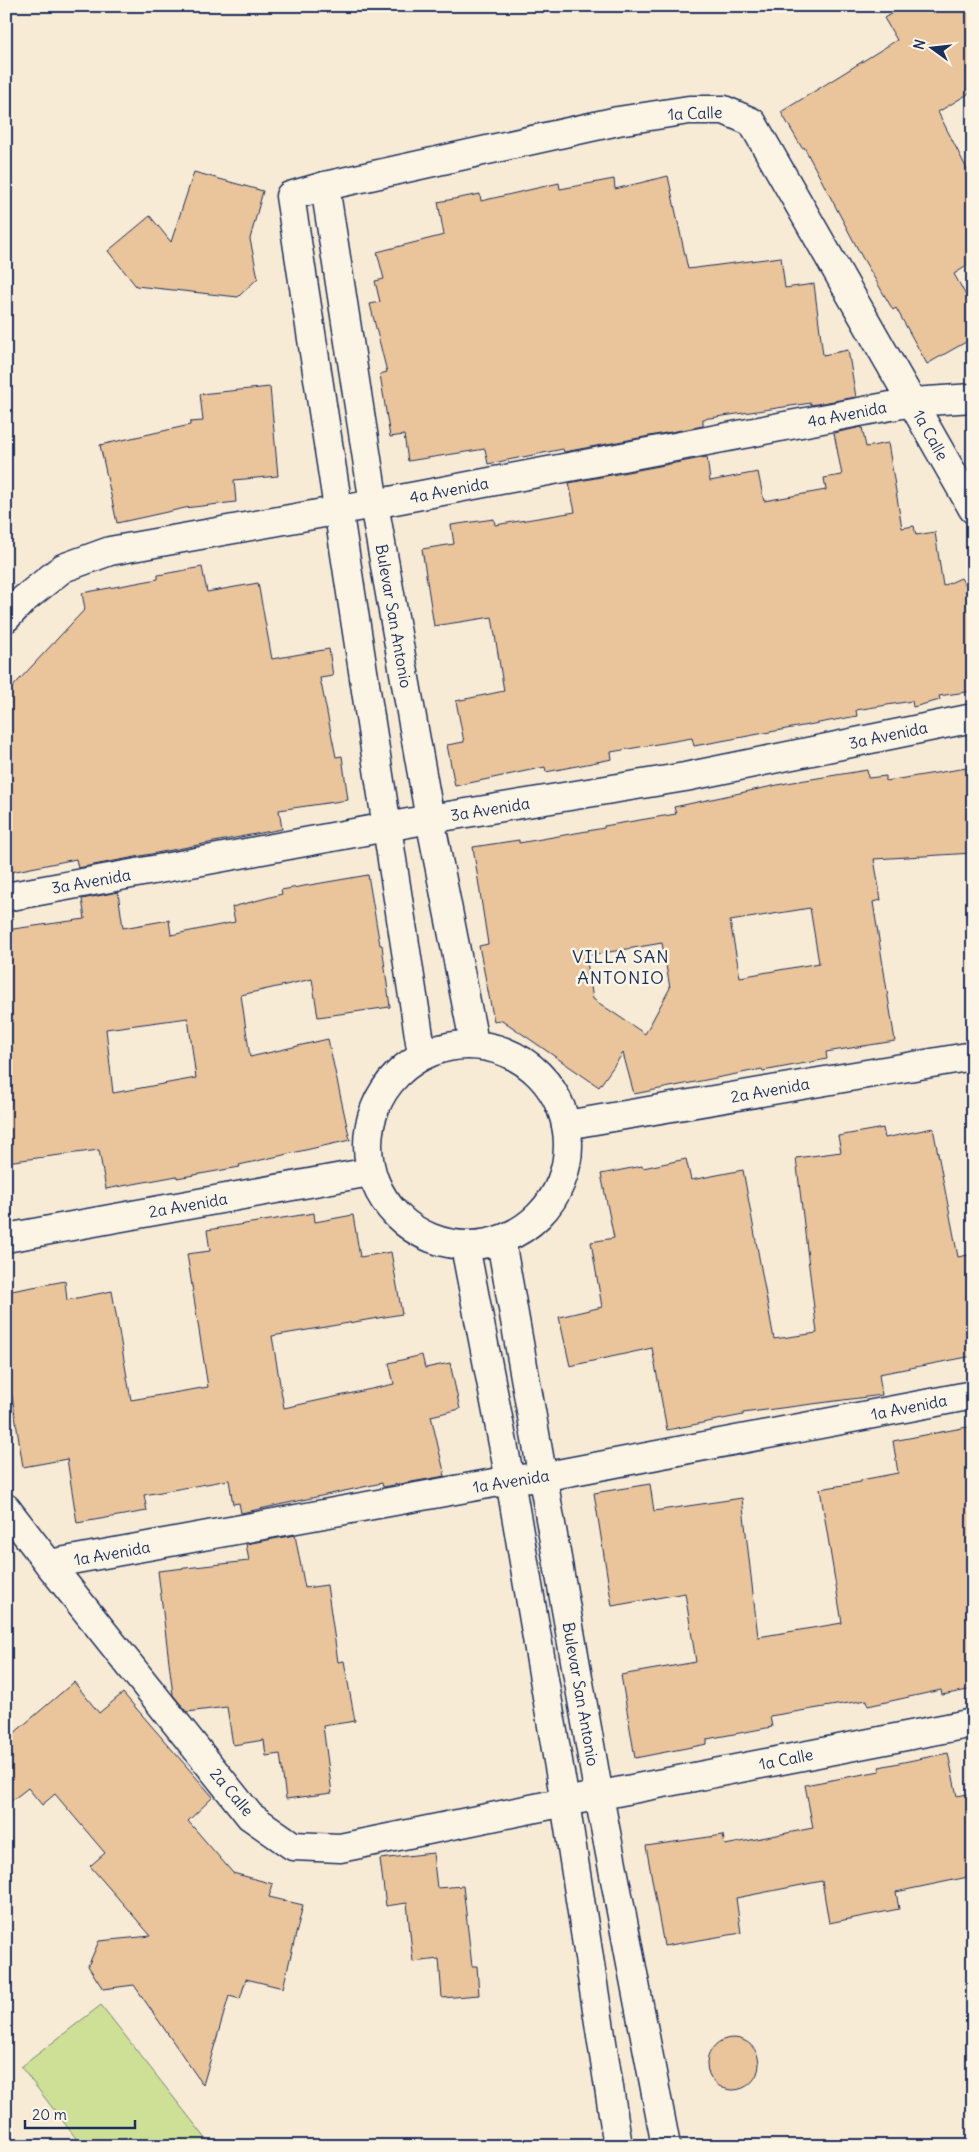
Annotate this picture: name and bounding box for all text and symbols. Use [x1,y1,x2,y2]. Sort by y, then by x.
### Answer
north arrow [906,22,956,72]
text: N [909,38,929,52]
street label: 1a Calle [667,102,723,124]
street label: 4a Avenida [806,397,888,431]
street label: 1a Calle [909,406,953,464]
street label: 4a Avenida [408,473,490,507]
street label: Bulevar San Antonio [371,542,417,690]
street label: 3a Avenida [847,717,929,753]
street label: 3a Avenida [449,793,531,825]
street label: 3a Avenida [50,864,132,898]
district label: VILLA SAN ANTONIO [572,945,670,989]
street label: 2a Avenida [729,1073,811,1107]
street label: 2a Avenida [147,1188,229,1222]
street label: 1a Avenida [869,1390,949,1424]
street label: 1a Avenida [471,1465,551,1497]
street label: 1a Avenida [72,1536,152,1570]
street label: Bulevar San Antonio [558,1620,604,1768]
street label: 1a Calle [757,1744,815,1774]
street label: 2a Calle [206,1764,258,1820]
scale bar [25,2097,135,2129]
text: 20 m [32,2105,67,2124]

